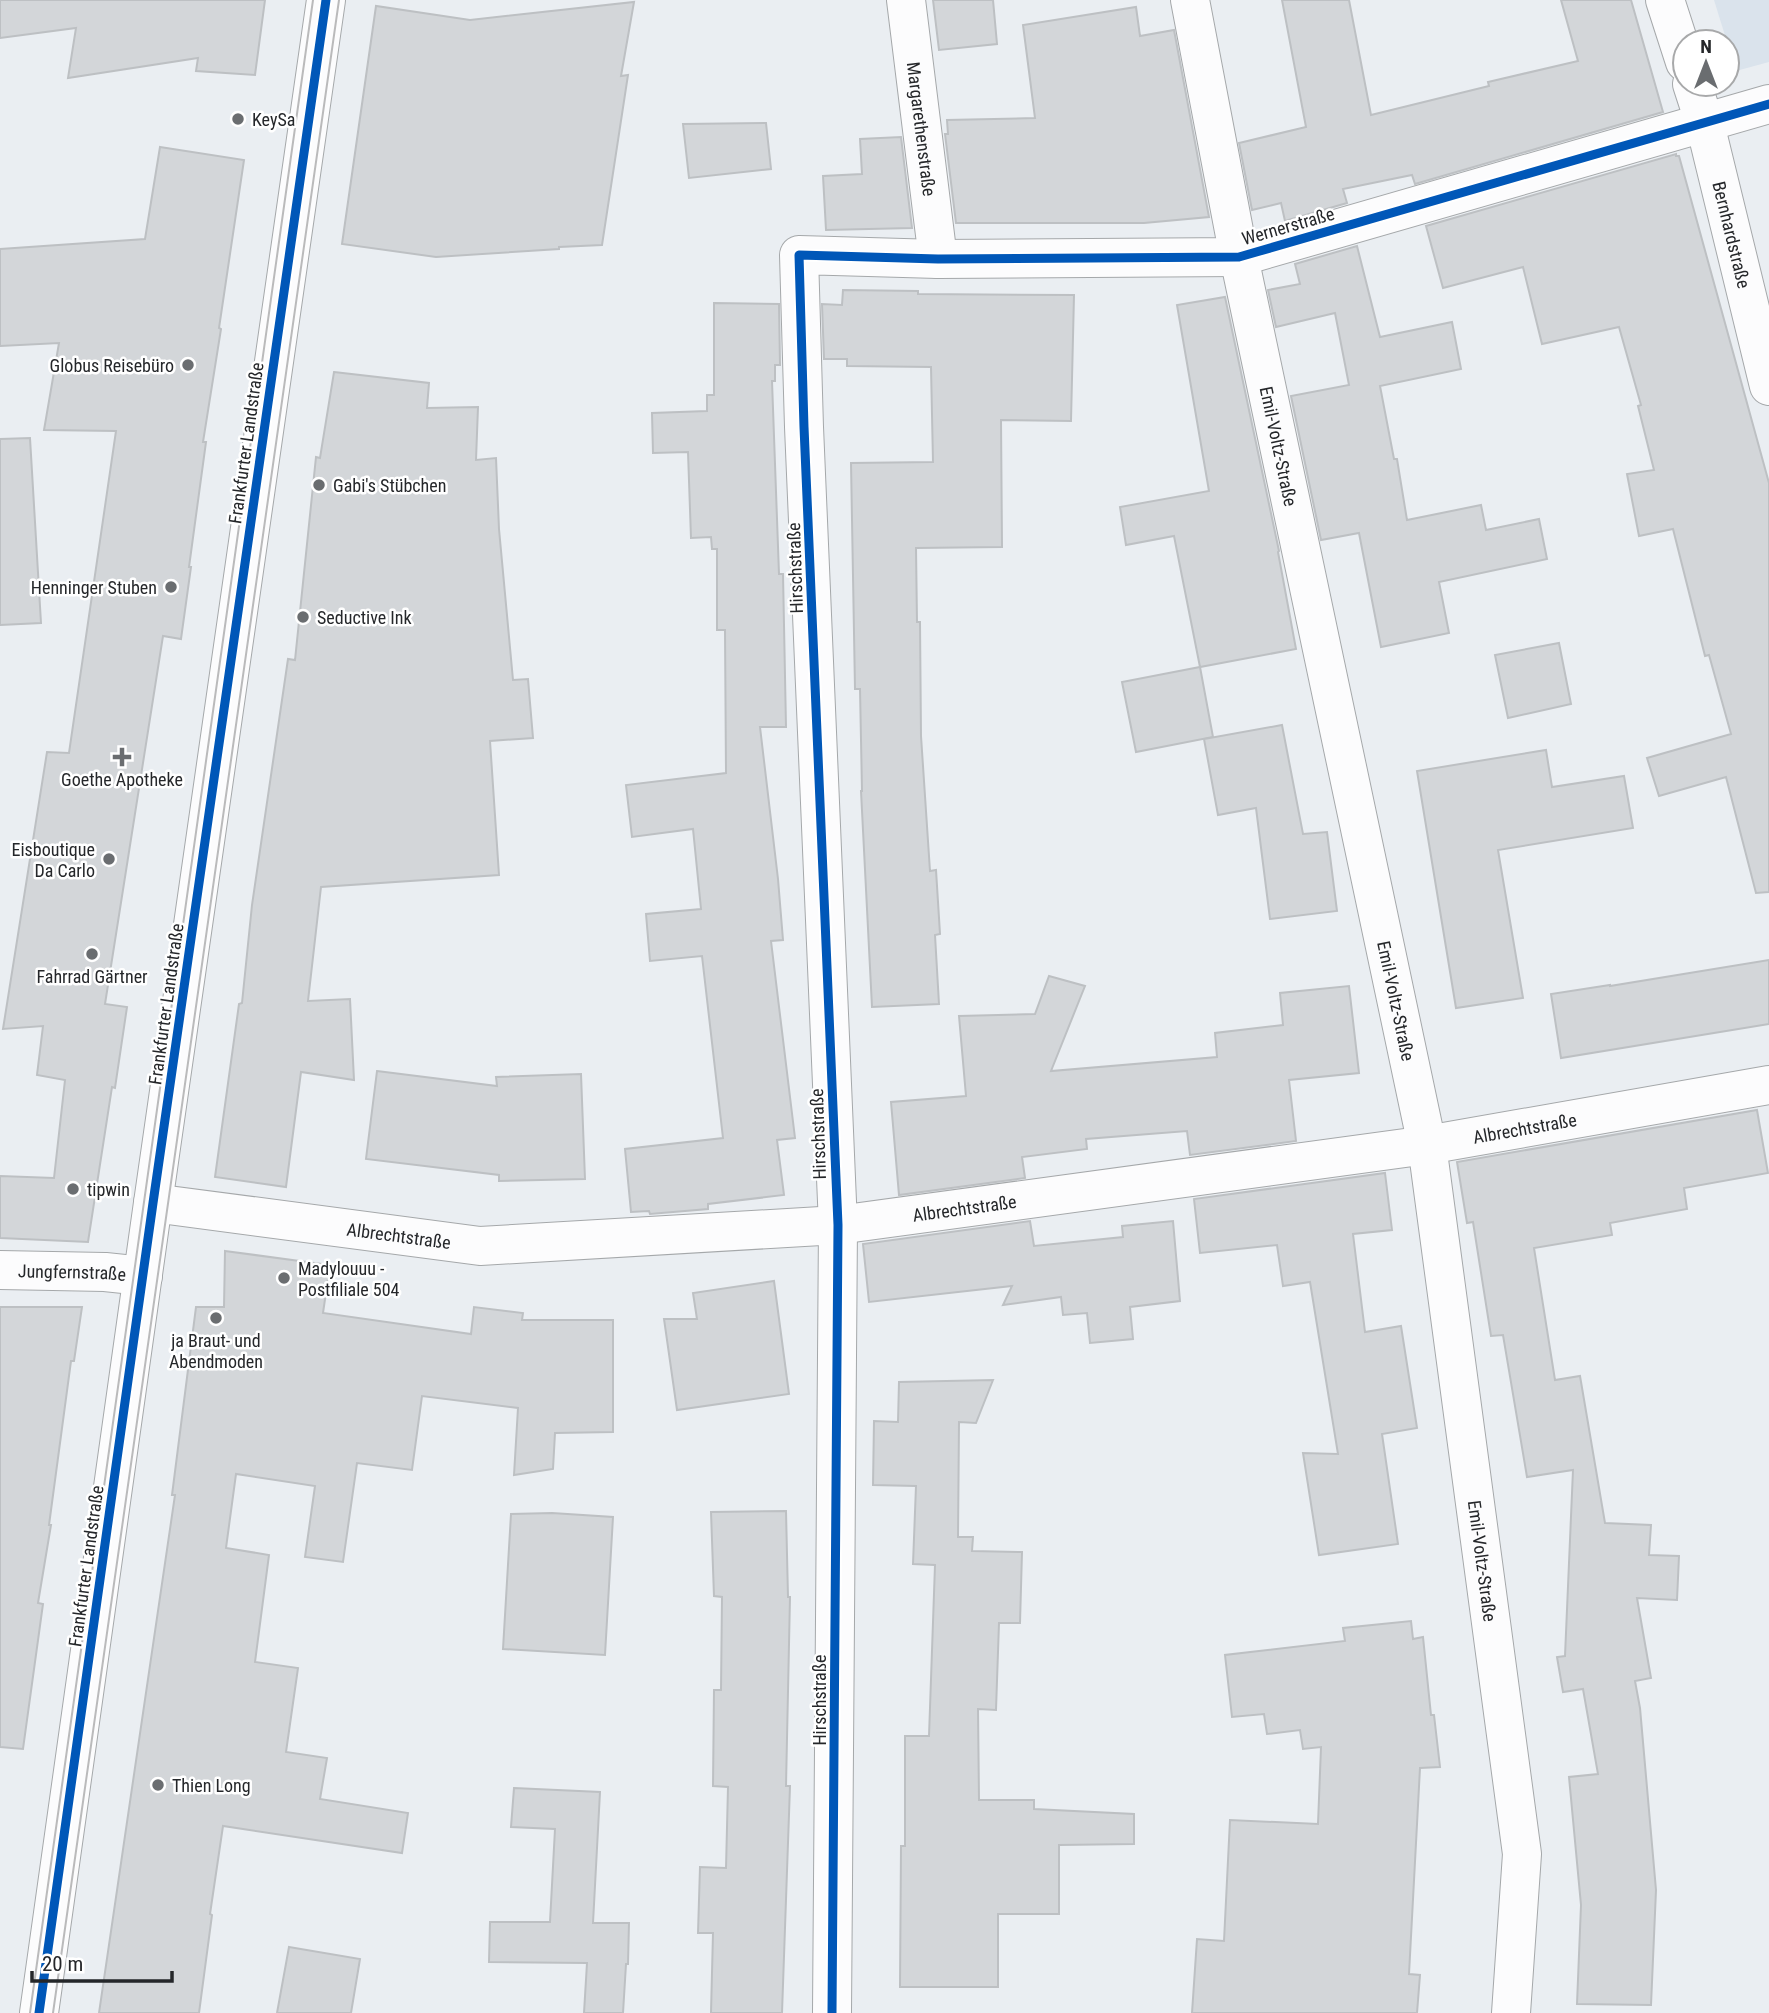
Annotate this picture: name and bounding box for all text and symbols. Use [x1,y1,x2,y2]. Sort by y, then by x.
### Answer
north arrow [1671,28,1741,98]
text: N [1700,35,1712,58]
street label: Margarethenstraße [903,61,941,197]
place label: KeySa [252,109,295,130]
marker: KeySa [230,111,246,127]
street label: Bernhardstraße [1709,179,1755,290]
street label: Wernerstraße [1239,203,1337,249]
place label: Globus Reisebüro [50,355,174,376]
marker: Globus Reisebüro [180,357,196,373]
street label: Frankfurter Landstraße [224,361,268,525]
street label: Emil-Voltz-Straße [1256,384,1302,508]
place label: Gabi's Stübchen [333,475,446,496]
marker: Gabi's Stübchen [311,477,327,493]
street label: Hirschstraße [783,522,807,614]
place label: Henninger Stuben [31,577,157,598]
marker: Henninger Stuben [163,579,179,595]
place label: Seductive Ink [317,607,412,628]
marker: Seductive Ink [295,609,311,625]
marker: Goethe Apotheke [114,749,130,765]
place label: Goethe Apotheke [61,769,183,790]
place label: Eisboutique Da Carlo [11,839,95,881]
marker: Eisboutique Da Carlo [101,851,117,867]
street label: Frankfurter Landstraße [144,922,188,1086]
street label: Emil-Voltz-Straße [1374,939,1419,1063]
marker: Fahrrad Gärtner [84,946,100,962]
place label: Fahrrad Gärtner [36,966,148,987]
street label: Hirschstraße [806,1088,830,1180]
street label: Albrechtstraße [1471,1108,1578,1147]
place label: tipwin [87,1179,130,1200]
marker: tipwin [65,1181,81,1197]
street label: Albrechtstraße [911,1190,1018,1225]
street label: Albrechtstraße [346,1218,452,1253]
place label: Madylouuu - Postfiliale 504 [298,1258,400,1300]
street label: Jungfernstraße [18,1260,127,1285]
marker: Madylouuu - Postfiliale 504 [276,1270,292,1286]
marker: ja Braut- und Abendmoden [208,1310,224,1326]
place label: ja Braut- und Abendmoden [169,1330,263,1372]
street label: Frankfurter Landstraße [64,1484,108,1648]
street label: Emil-Voltz-Straße [1464,1499,1501,1623]
street label: Hirschstraße [809,1654,830,1746]
place label: Thien Long [172,1775,251,1796]
marker: Thien Long [150,1777,166,1793]
scale bar [32,1940,172,1984]
text: 20 m [42,1952,83,1976]

